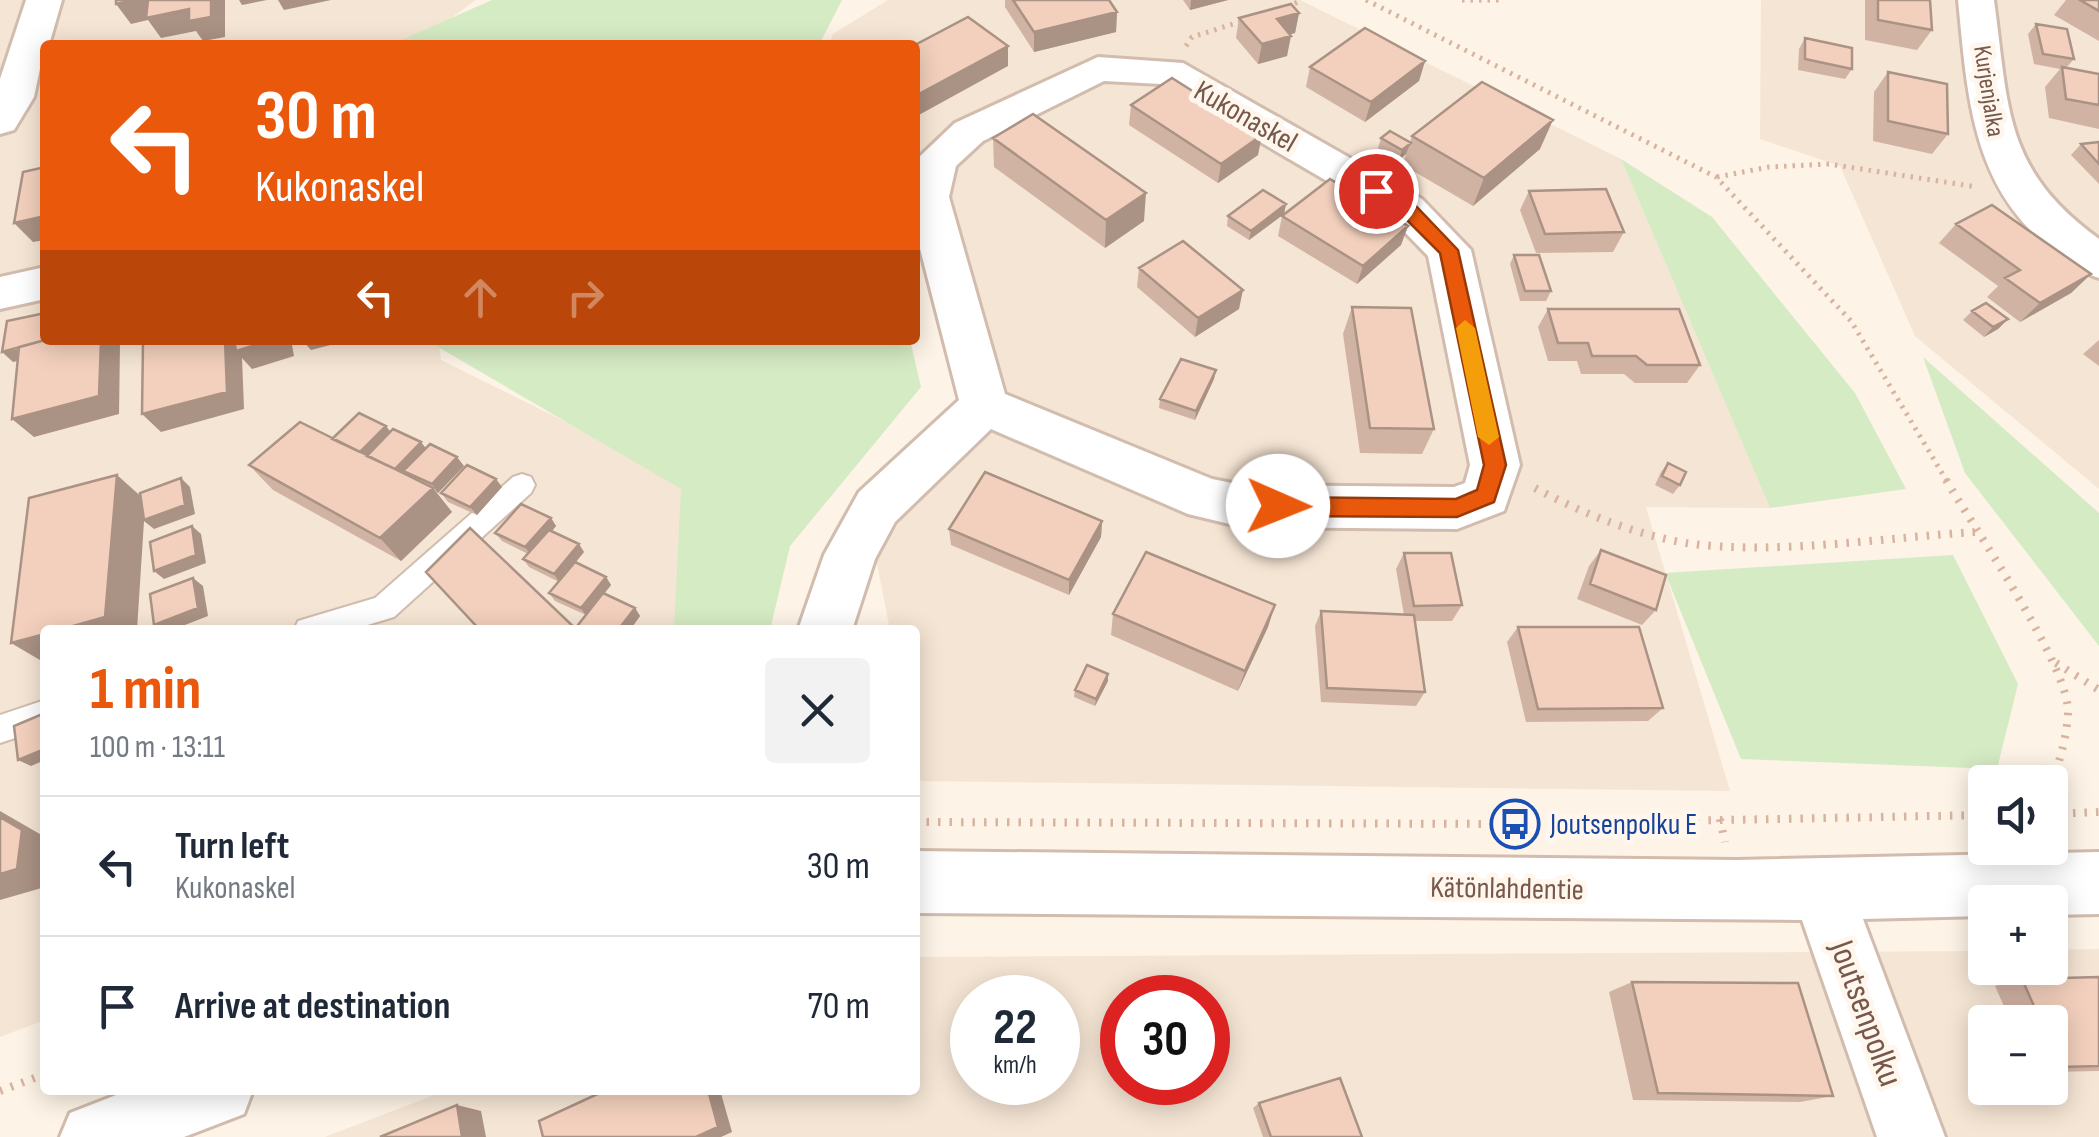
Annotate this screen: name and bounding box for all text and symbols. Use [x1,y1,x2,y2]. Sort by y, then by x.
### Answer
street label: Kurjenjalka [1966,43,2011,139]
street label: Kukonaskel [1188,73,1303,161]
text: 30 m [255,75,377,159]
icon: left [90,80,220,210]
pin [1334,149,1419,234]
text: Kukonaskel [255,160,424,215]
icon: arrive [1349,164,1404,219]
icon: left [348,270,403,325]
icon: ahead [453,270,508,325]
icon: right [558,270,613,325]
position arrow [1226,454,1330,558]
text: 1 min [90,654,202,726]
button: close [765,658,870,763]
text: 100 m · 13:11 [90,728,225,767]
map controls [1968,765,2068,1105]
button: sound [1968,765,2068,865]
bus stop icon: Joutsenpolku E [1489,798,1541,850]
place label: Joutsenpolku E [1549,807,1697,843]
text: Turn left [175,824,289,869]
icon: left [90,839,145,894]
text: 30 m [807,844,870,889]
text: Kukonaskel [175,869,295,908]
street label: Kätönlahdentie [1430,870,1584,908]
button: + [1968,885,2068,985]
street label: Joutsenpolku [1819,934,1912,1092]
speed limit sign: 30 [1100,975,1230,1105]
icon: arrive [90,979,145,1034]
text: Arrive at destination [175,984,450,1029]
text: 70 m [808,984,870,1029]
text: 22 [993,998,1037,1058]
button: − [1968,1005,2068,1105]
text: km/h [993,1050,1037,1081]

